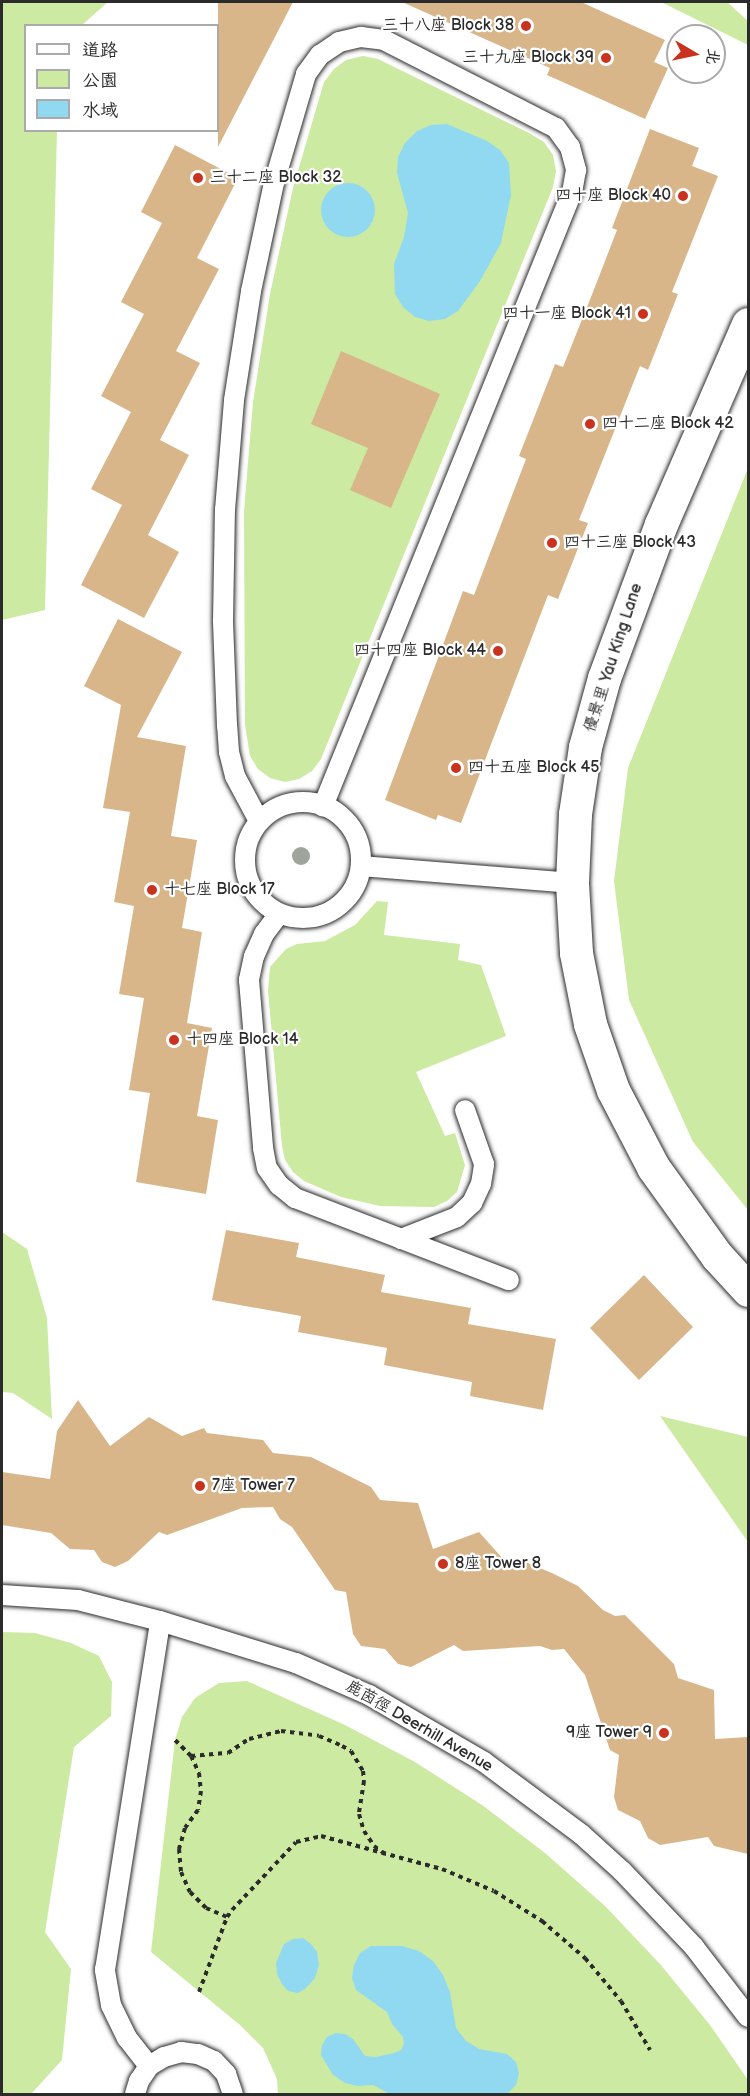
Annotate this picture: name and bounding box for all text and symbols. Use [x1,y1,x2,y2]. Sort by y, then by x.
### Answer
place label: 三十八座 Block 38 [382,16,514,36]
marker: 三十八座 Block 38 [519,19,533,33]
legend [24,24,219,132]
north arrow [666,24,726,84]
text: 道路 [82,40,118,61]
text: 北 [702,47,723,66]
place label: 三十九座 Block 39 [462,48,594,68]
marker: 三十九座 Block 39 [599,51,613,65]
text: 公園 [82,70,118,91]
text: 水域 [82,100,118,121]
place label: 三十二座 Block 32 [210,168,342,188]
marker: 三十二座 Block 32 [191,171,205,185]
place label: 四十座 Block 40 [555,186,671,206]
marker: 四十座 Block 40 [676,189,690,203]
place label: 四十一座 Block 41 [503,304,631,324]
marker: 四十一座 Block 41 [636,307,650,321]
place label: 四十二座 Block 42 [602,414,734,434]
marker: 四十二座 Block 42 [583,417,597,431]
place label: 四十三座 Block 43 [564,533,696,553]
marker: 四十三座 Block 43 [545,536,559,550]
street label: 優景里 Yau King Lane [581,581,647,735]
place label: 四十四座 Block 44 [354,641,486,661]
marker: 四十四座 Block 44 [491,644,505,658]
place label: 四十五座 Block 45 [468,758,599,778]
marker: 四十五座 Block 45 [449,761,463,775]
place label: 十七座 Block 17 [164,880,275,900]
marker: 十七座 Block 17 [145,883,159,897]
place label: 十四座 Block 14 [186,1030,298,1050]
marker: 十四座 Block 14 [167,1033,181,1047]
place label: 7座 Tower 7 [212,1476,295,1496]
marker: 7座 Tower 7 [193,1479,207,1493]
place label: 8座 Tower 8 [455,1554,541,1574]
marker: 8座 Tower 8 [436,1557,450,1571]
street label: 鹿茵徑 Deerhill Avenue [342,1677,496,1777]
place label: 9座 Tower 9 [566,1723,652,1743]
marker: 9座 Tower 9 [657,1726,671,1740]

